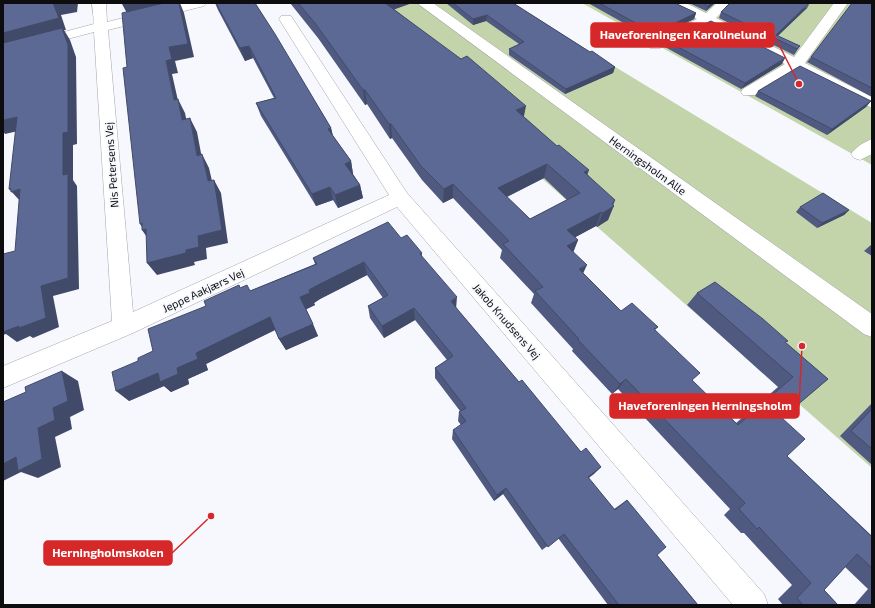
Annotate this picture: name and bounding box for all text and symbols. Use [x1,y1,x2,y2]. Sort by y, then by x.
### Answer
callout: Haveforeningen Karolinelund [591,23,774,47]
text: Haveforeningen Karolinelund [600,27,766,41]
street label: Nis Petersens Vej [102,122,121,208]
street label: Herningsholm Alle [607,133,689,197]
street label: Jeppe Aakjærs Vej [160,265,246,315]
street label: Jakob Knudsens Vej [470,280,543,362]
callout: Haveforeningen Herningsholm [610,394,799,418]
text: Haveforeningen Herningsholm [618,398,792,412]
callout: Herningholmskolen [44,541,172,565]
text: Herningholmskolen [52,545,164,559]

